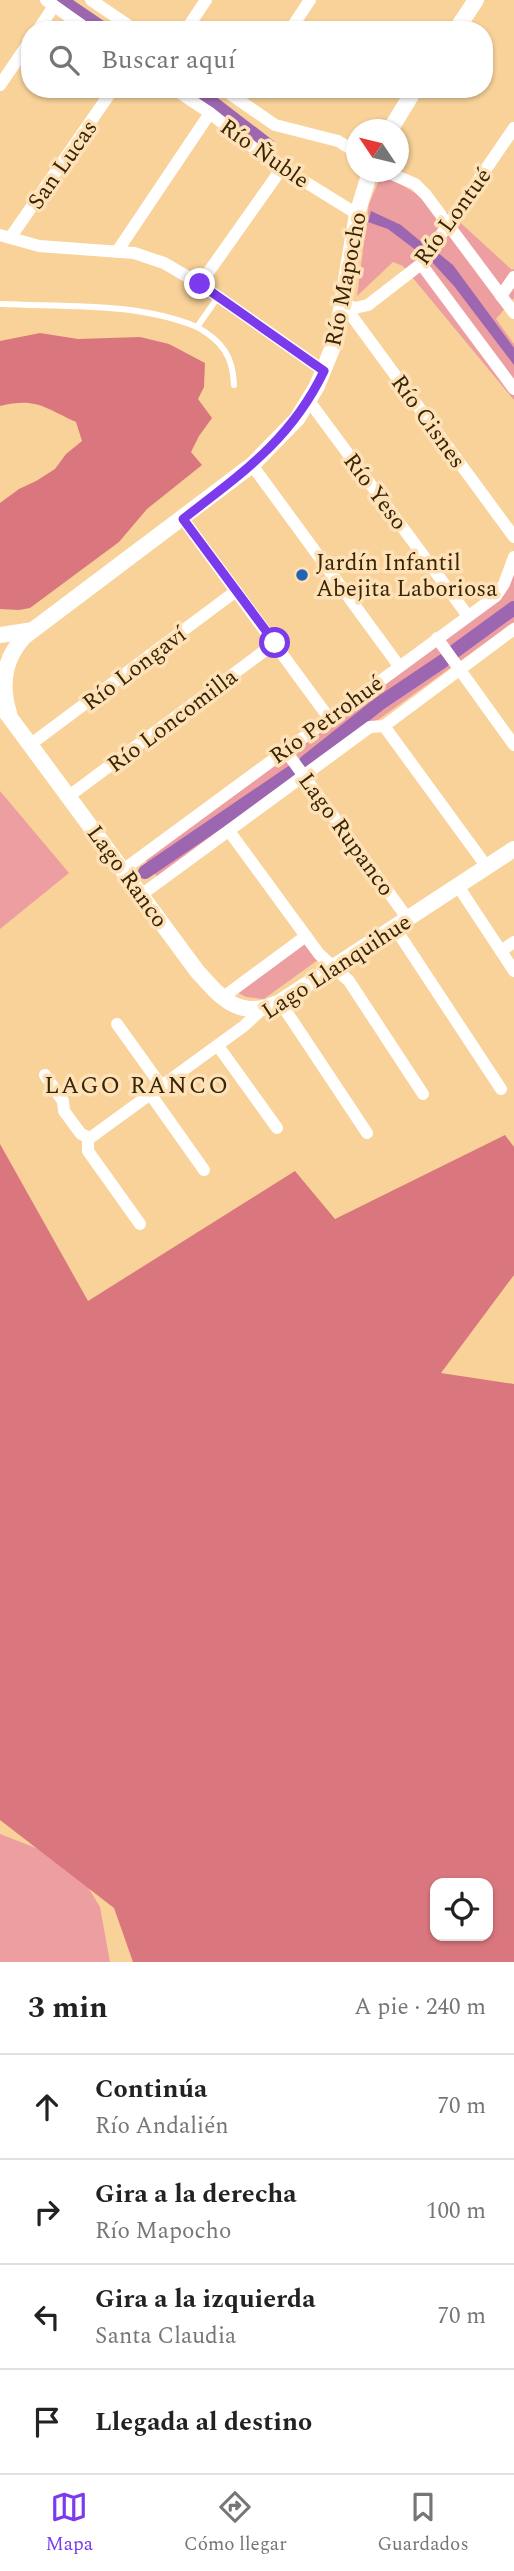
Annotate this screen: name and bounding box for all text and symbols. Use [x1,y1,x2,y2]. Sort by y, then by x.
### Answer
search box [21,21,493,98]
text: Buscar aquí [101,40,236,80]
icon: search [45,41,83,79]
street label: Río Ñuble [212,110,316,198]
street label: San Lucas [19,113,107,217]
north arrow [346,119,409,182]
street label: Río Lontué [406,161,501,273]
street label: Río Mapocho [316,209,377,350]
route end [184,268,215,299]
street label: Río Cisnes [382,368,474,476]
street label: Río Yeso [334,446,416,538]
place label: Jardín Infantil Abejita Laboriosa [316,546,498,607]
marker: Jardín Infantil Abejita Laboriosa [294,567,310,583]
street label: Río Longaví [75,617,196,720]
route start [259,627,290,658]
street label: Río Loncomilla [100,660,246,782]
street label: Río Petrohué [263,667,391,774]
street label: Lago Rupanco [289,766,403,904]
street label: Lago Ranco [77,818,176,936]
street label: Lago Llanquihue [255,906,419,1029]
district label: LAGO RANCO [44,1068,230,1104]
map controls [430,1878,493,1941]
button: locate [430,1878,493,1941]
text: 3 min [28,1985,108,2031]
text: A pie · 240 m [354,1990,486,2025]
text: Continúa [95,2069,207,2109]
icon: ahead [28,2088,66,2126]
text: 70 m [437,2089,486,2124]
text: Río Andalién [95,2109,229,2144]
text: Gira a la derecha [95,2174,297,2214]
icon: right [28,2193,66,2231]
text: 100 m [426,2194,486,2229]
text: Río Mapocho [95,2214,231,2249]
text: Gira a la izquierda [95,2279,316,2319]
icon: left [28,2298,66,2336]
text: 70 m [437,2299,486,2334]
text: Santa Claudia [95,2319,236,2354]
text: Llegada al destino [95,2402,312,2442]
icon: arrive [28,2403,66,2441]
tab: Mapa [45,2488,93,2559]
tab: Cómo llegar [184,2488,287,2559]
tab: Guardados [378,2488,469,2559]

